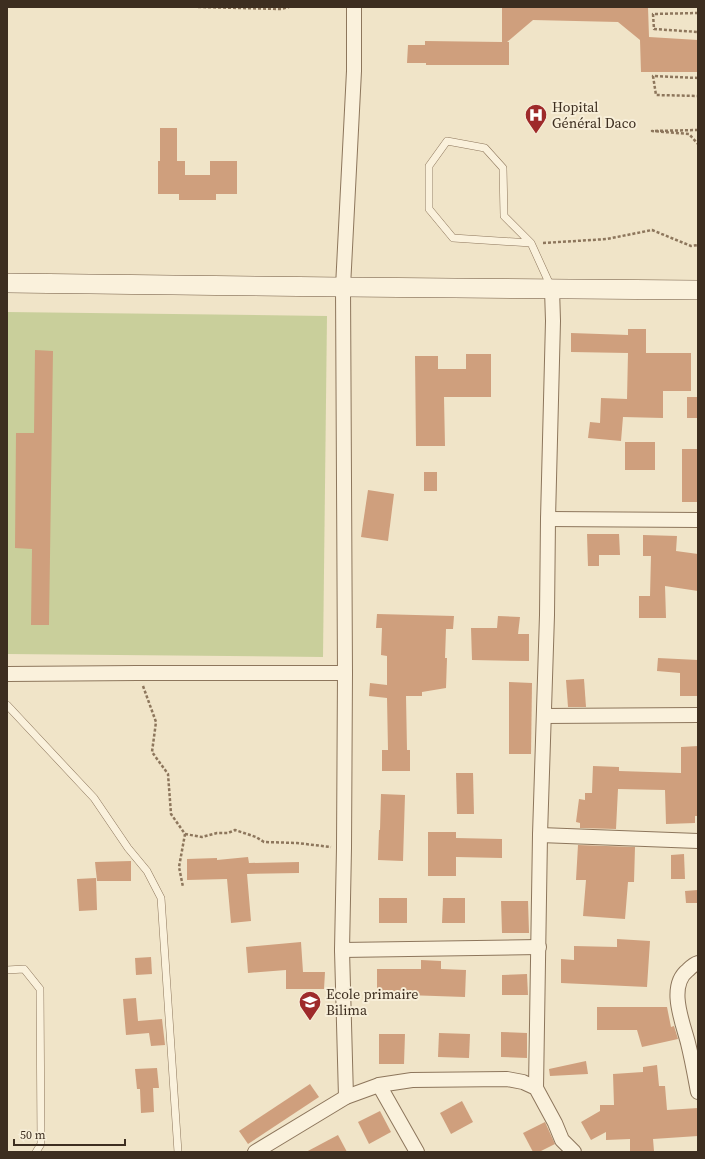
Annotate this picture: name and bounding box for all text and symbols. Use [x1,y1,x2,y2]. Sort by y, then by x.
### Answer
place label: Hopital Général Daco [552,97,637,133]
hospital icon: Hopital Général Daco [523,102,549,135]
place label: Ecole primaire Bilima [326,984,418,1020]
school or university icon: Ecole primaire Bilima [297,989,323,1022]
scale bar [14,1121,125,1147]
text: 50 m [20,1127,46,1143]

